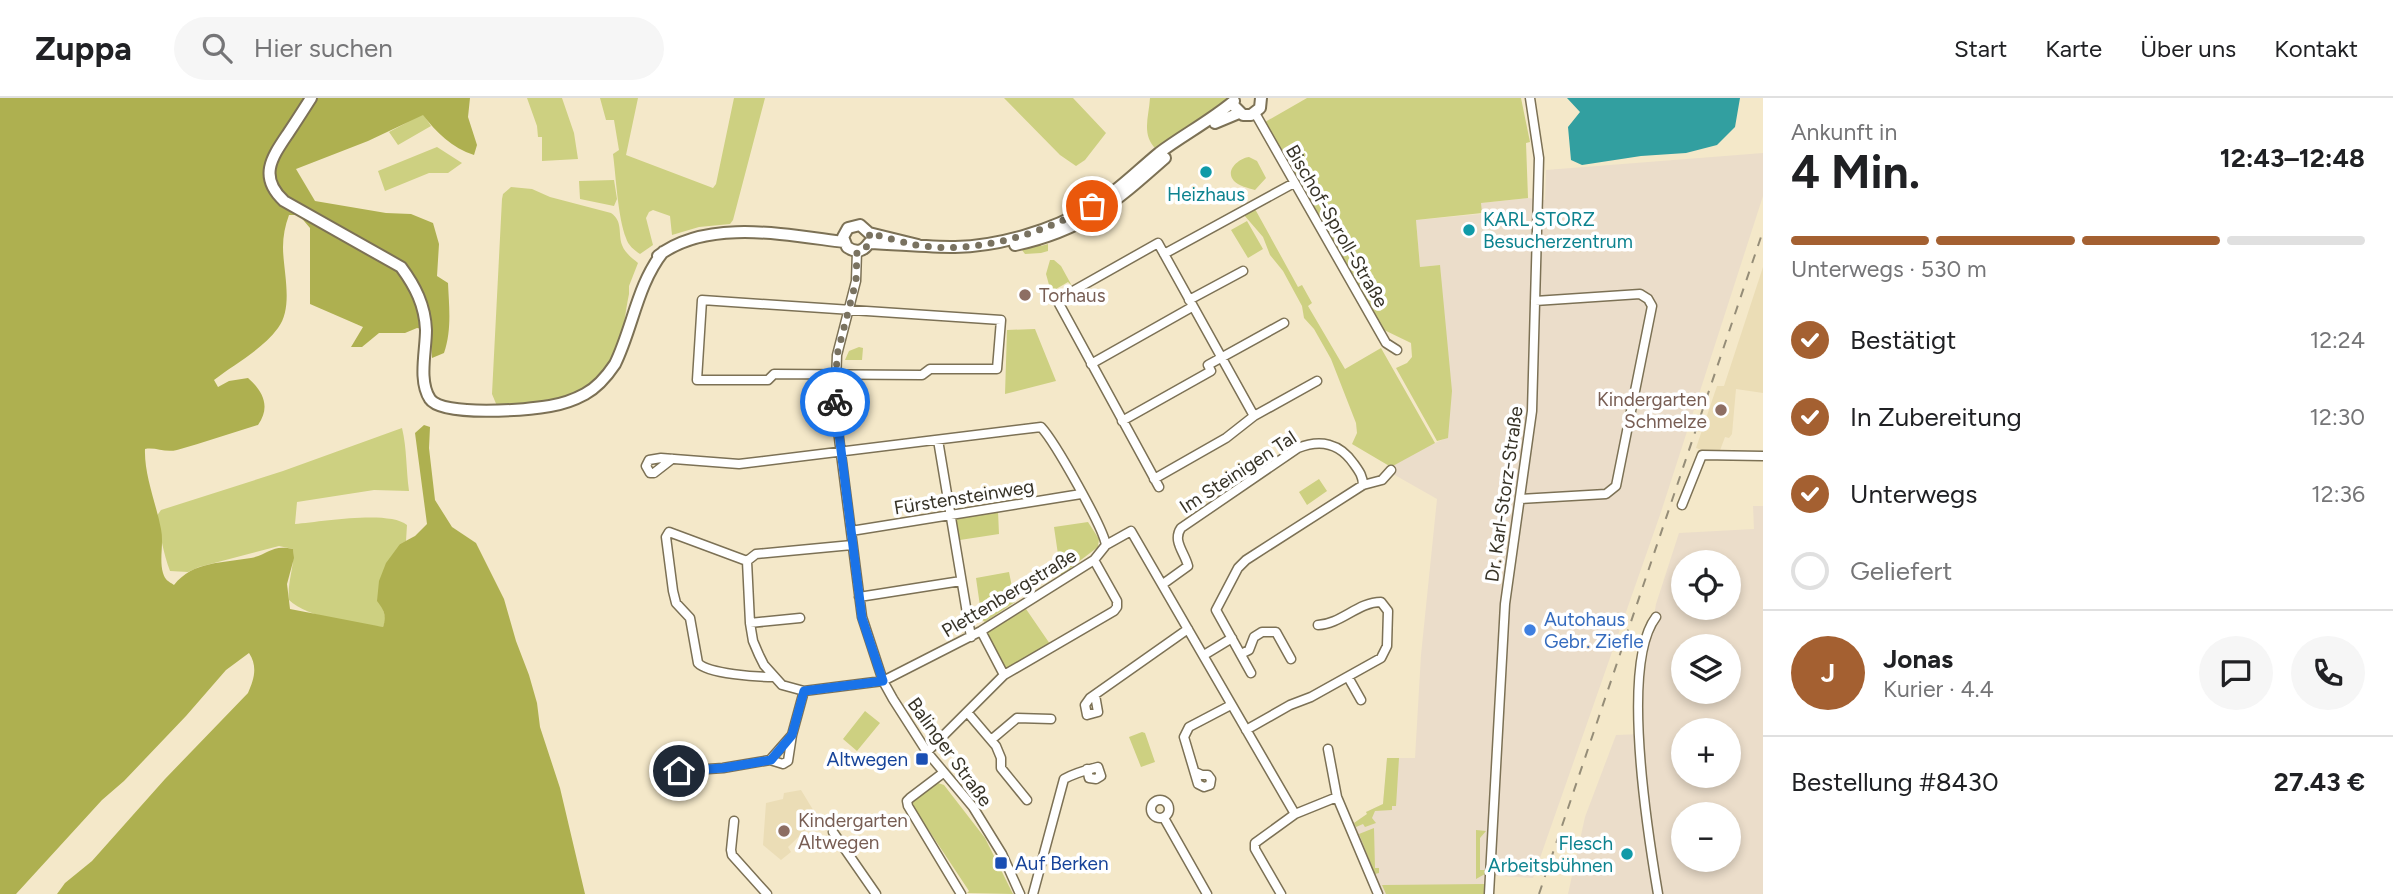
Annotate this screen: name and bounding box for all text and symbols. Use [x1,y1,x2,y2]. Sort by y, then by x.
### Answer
search box [174,17,664,80]
text: Zuppa [35,29,132,68]
icon: search [198,29,236,67]
text: Hier suchen [254,32,393,64]
text: Start [1954,34,2007,63]
text: Karte [2045,34,2102,63]
text: Über uns [2140,34,2236,63]
text: Kontakt [2274,34,2358,63]
text: Ankunft in [1791,118,1897,146]
street label: Bischof-Sproll-Straße [1281,140,1393,312]
text: 12:43–12:48 [2220,142,2365,174]
text: 4 Min. [1791,144,1920,200]
marker: Heizhaus [1198,164,1214,180]
pin [1062,176,1122,236]
place label: Heizhaus [1167,183,1245,206]
icon: bag [1073,187,1111,225]
place label: KARL STORZ Besucherzentrum [1483,208,1633,253]
marker: KARL STORZ Besucherzentrum [1461,222,1477,238]
text: Unterwegs · 530 m [1791,255,1987,283]
place label: Torhaus [1039,284,1106,307]
marker: Torhaus [1017,287,1033,303]
icon: check [1791,321,1829,359]
text: Bestätigt [1850,324,1956,356]
text: 12:24 [2310,326,2365,354]
courier [800,367,870,437]
icon: bike [816,383,854,421]
place label: Kindergarten Schmelze [1597,388,1707,433]
icon: check [1791,398,1829,436]
text: In Zubereitung [1850,401,2022,433]
marker: Kindergarten Schmelze [1713,402,1729,418]
text: 12:30 [2310,403,2365,431]
street label: Dr. Karl-Storz-Straße [1480,405,1528,583]
street label: Im Steinigen Tal [1175,426,1301,518]
street label: Fürstensteinweg [892,475,1036,519]
icon: check [1791,475,1829,513]
text: Unterwegs [1850,478,1977,510]
text: 12:36 [2311,480,2365,508]
street label: Plettenbergstraße [937,544,1081,642]
map controls [1671,550,1741,872]
button: locate [1671,550,1741,620]
text: Geliefert [1850,555,1952,587]
place label: Autohaus Gebr. Ziefle [1544,608,1644,653]
marker: Autohaus Gebr. Ziefle [1522,622,1538,638]
button: layers [1671,634,1741,704]
button: chat [2199,636,2273,710]
button: phone [2291,636,2365,710]
text: Jonas [1883,643,1953,675]
text: J [1821,657,1835,689]
text: Kurier · 4.4 [1883,675,1994,703]
street label: Balinger Straße [903,693,997,811]
button: + [1671,718,1741,788]
pin [649,741,709,801]
place label: Altwegen [827,748,908,771]
marker: Altwegen [914,751,930,767]
icon: home [660,752,698,790]
text: Bestellung #8430 [1791,766,1999,798]
text: 27.43 € [2274,766,2365,798]
button: − [1671,802,1741,872]
place label: Kindergarten Altwegen [798,809,908,854]
marker: Kindergarten Altwegen [776,823,792,839]
place label: Flesch Arbeitsbühnen [1488,832,1613,877]
marker: Flesch Arbeitsbühnen [1619,846,1635,862]
place label: Auf Berken [1015,852,1109,875]
marker: Auf Berken [993,855,1009,871]

